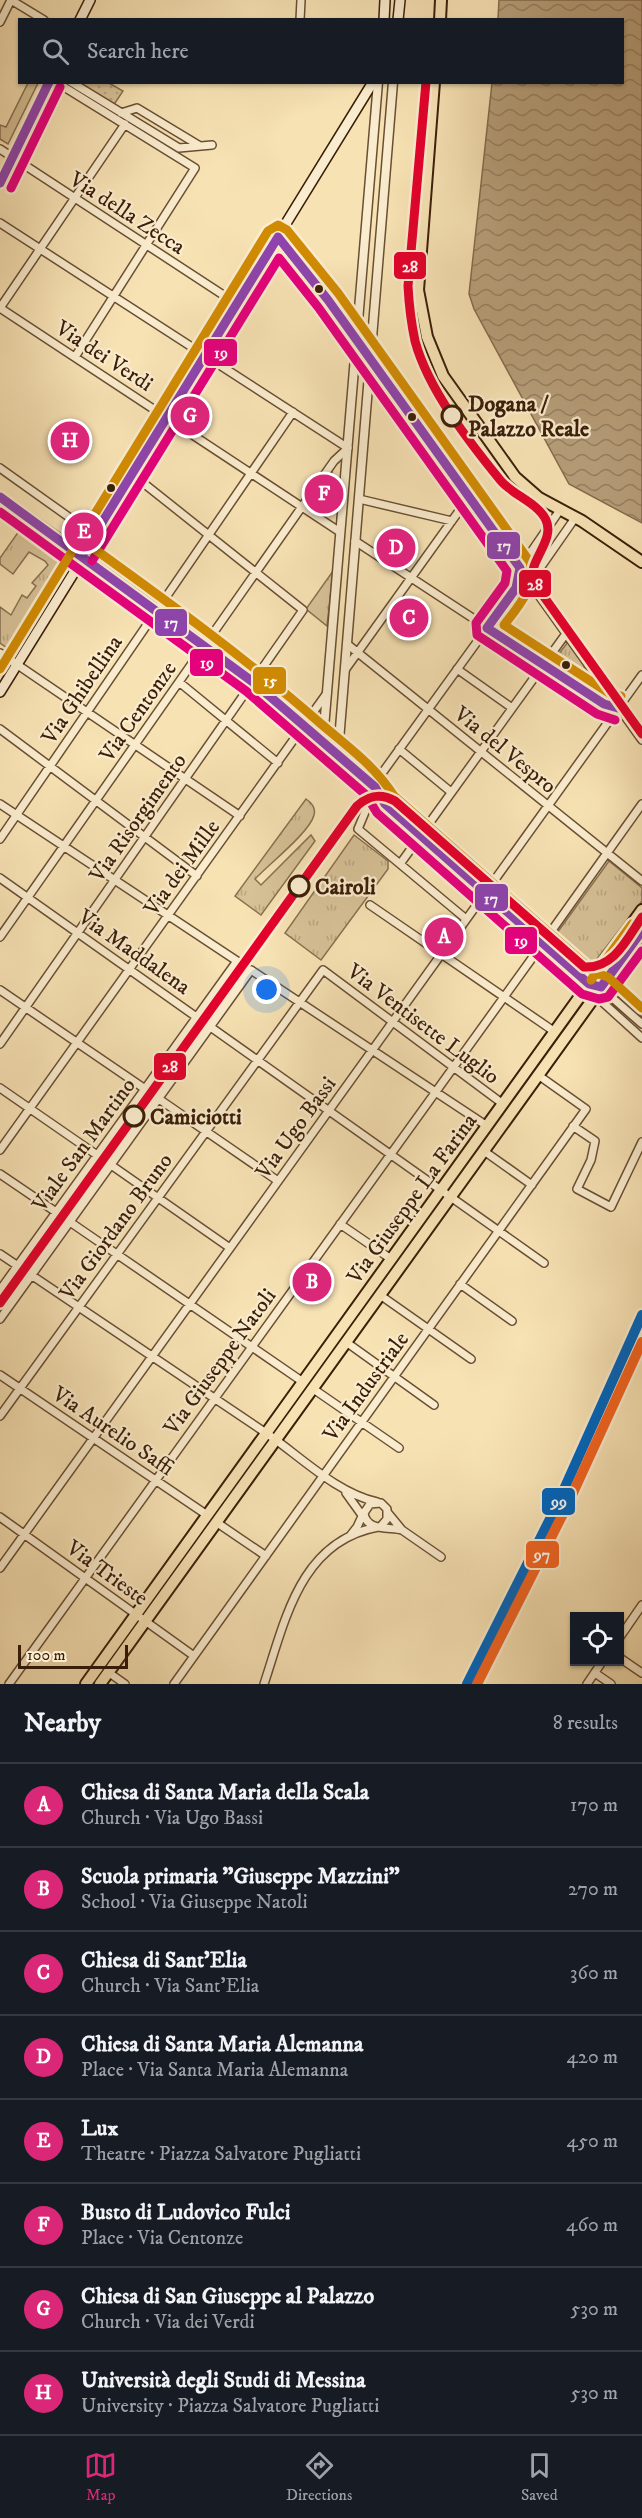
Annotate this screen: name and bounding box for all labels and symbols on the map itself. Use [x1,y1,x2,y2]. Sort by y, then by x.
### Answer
street label: Via della Zecca [63,165,191,261]
line badge: 28 [393,251,427,280]
text: 28 [402,257,418,277]
unlabelled marker [313,283,325,295]
street label: Via dei Verdi [50,314,158,398]
line badge: 19 [203,338,238,367]
text: 19 [214,343,228,363]
place label: Dogana / Palazzo Reale [468,391,589,443]
pin: G [170,394,210,438]
marker: Dogana / Palazzo Reale [441,405,463,427]
unlabelled marker [406,411,418,423]
pin: H [50,418,90,464]
pin: F [304,472,344,516]
unlabelled marker [105,482,117,494]
pin: E [64,510,104,554]
pin: D [376,526,416,570]
line badge: 17 [486,531,521,560]
text: 17 [497,536,511,556]
line badge: 28 [518,569,552,598]
text: 28 [527,575,543,595]
pin: C [390,596,428,640]
line badge: 17 [154,608,188,637]
text: 17 [164,613,178,633]
street label: Via Ghibellina [35,630,129,750]
line badge: 19 [189,648,224,677]
text: 19 [200,653,214,673]
street label: Via Centonze [93,656,183,768]
unlabelled marker [560,659,572,671]
line badge: 15 [252,666,287,695]
text: 15 [263,671,277,691]
street label: Via del Vespro [448,700,562,800]
street label: Via Risorgimento [83,748,193,888]
street label: Via dei Mille [138,815,226,922]
place label: Cairoli [315,874,376,901]
marker: Cairoli [288,875,310,897]
line badge: 17 [474,883,509,912]
text: 17 [484,889,498,909]
street label: Via Maddalena [72,903,196,1001]
pin: A [424,914,464,960]
line badge: 19 [504,926,538,955]
text: 19 [514,931,528,951]
street label: Via Ventisette Luglio [341,957,505,1090]
your location [252,975,281,1004]
line badge: 28 [153,1052,187,1081]
text: 28 [162,1057,178,1077]
street label: Via Ugo Bassi [250,1072,342,1185]
street label: Viale San Martino [26,1073,142,1218]
place label: Camiciotti [150,1104,242,1131]
marker: Camiciotti [123,1105,145,1127]
street label: Via Giuseppe La Farina [341,1108,484,1290]
street label: Via Giordano Bruno [53,1148,179,1306]
pin: B [292,1260,332,1304]
street label: Via Giuseppe Natoli [157,1283,282,1441]
street label: Via Industriale [317,1327,415,1448]
street label: Via Aurelio Saffi [46,1380,179,1482]
line badge: 99 [541,1487,576,1516]
text: 99 [550,1492,567,1512]
street label: Via Trieste [60,1534,153,1612]
line badge: 97 [525,1540,560,1569]
text: 97 [533,1545,550,1565]
scale bar [18,1642,128,1670]

